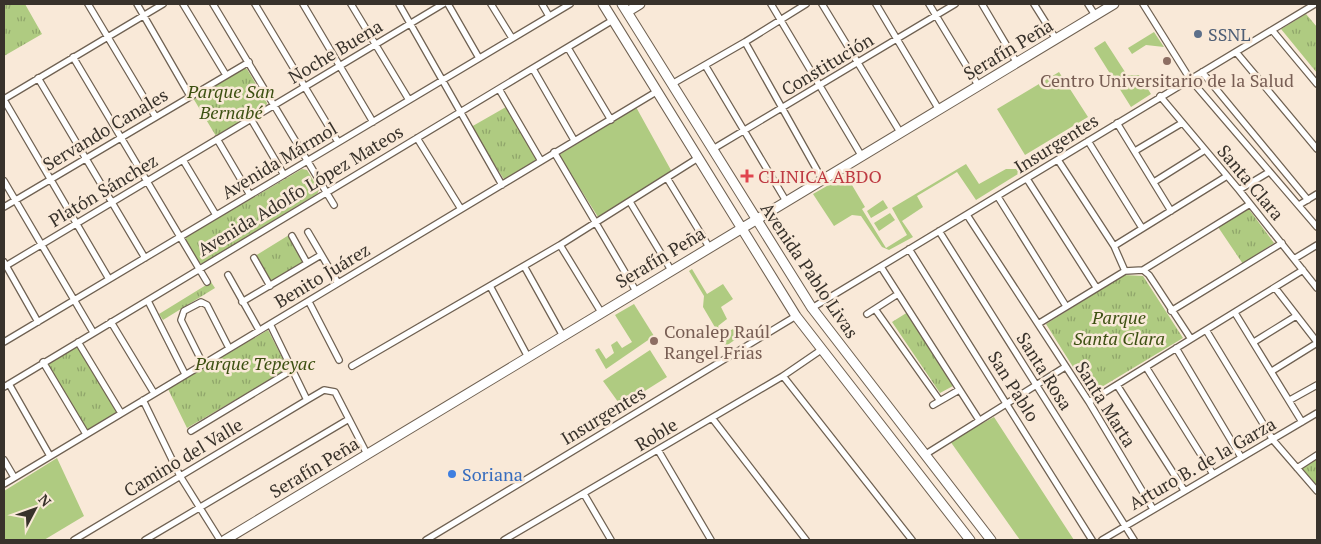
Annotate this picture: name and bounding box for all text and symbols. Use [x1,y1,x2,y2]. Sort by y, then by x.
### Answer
street label: Noche Buena [283,13,387,89]
street label: Serafín Peña [959,13,1057,85]
place label: SSNL [1208,22,1250,46]
street label: Constitución [777,27,878,101]
marker: SSNL [1192,28,1204,40]
marker: Centro Universitario de la Salud [1161,55,1173,67]
place label: Centro Universitario de la Salud [1040,68,1294,92]
park label: Parque San Bernabé [186,79,275,124]
street label: Servando Canales [38,82,172,176]
street label: Insurgentes [1009,108,1103,178]
street label: Avenida Mármol [217,116,341,204]
street label: Avenida Adolfo López Mateos [193,119,407,261]
street label: Santa Clara [1212,139,1290,225]
street label: Platón Sánchez [44,148,162,232]
place label: CLINICA ABDO [758,164,882,188]
marker: CLINICA ABDO [740,169,754,183]
street label: Avenida Pablo Livas [756,197,864,343]
street label: Serafín Peña [611,221,709,293]
street label: Benito Juárez [270,237,374,313]
park label: Parque Santa Clara [1073,305,1165,350]
place label: Conalep Raúl Rangel Frias [664,319,770,364]
street label: Santa Rosa [1012,328,1078,414]
marker: Conalep Raúl Rangel Frias [648,335,660,347]
street label: San Pablo [983,346,1045,426]
park label: Parque Tepeyac [194,351,315,375]
street label: Santa Marta [1070,357,1142,451]
street label: Insurgentes [556,380,650,450]
street label: Arturo B. de la Garza [1124,411,1280,515]
street label: Camino del Valle [119,412,247,502]
street label: Roble [630,412,682,456]
street label: Serafín Peña [265,431,363,503]
place label: Soriana [462,462,523,486]
marker: Soriana [446,468,458,480]
north arrow [10,484,60,534]
text: N [35,490,56,511]

